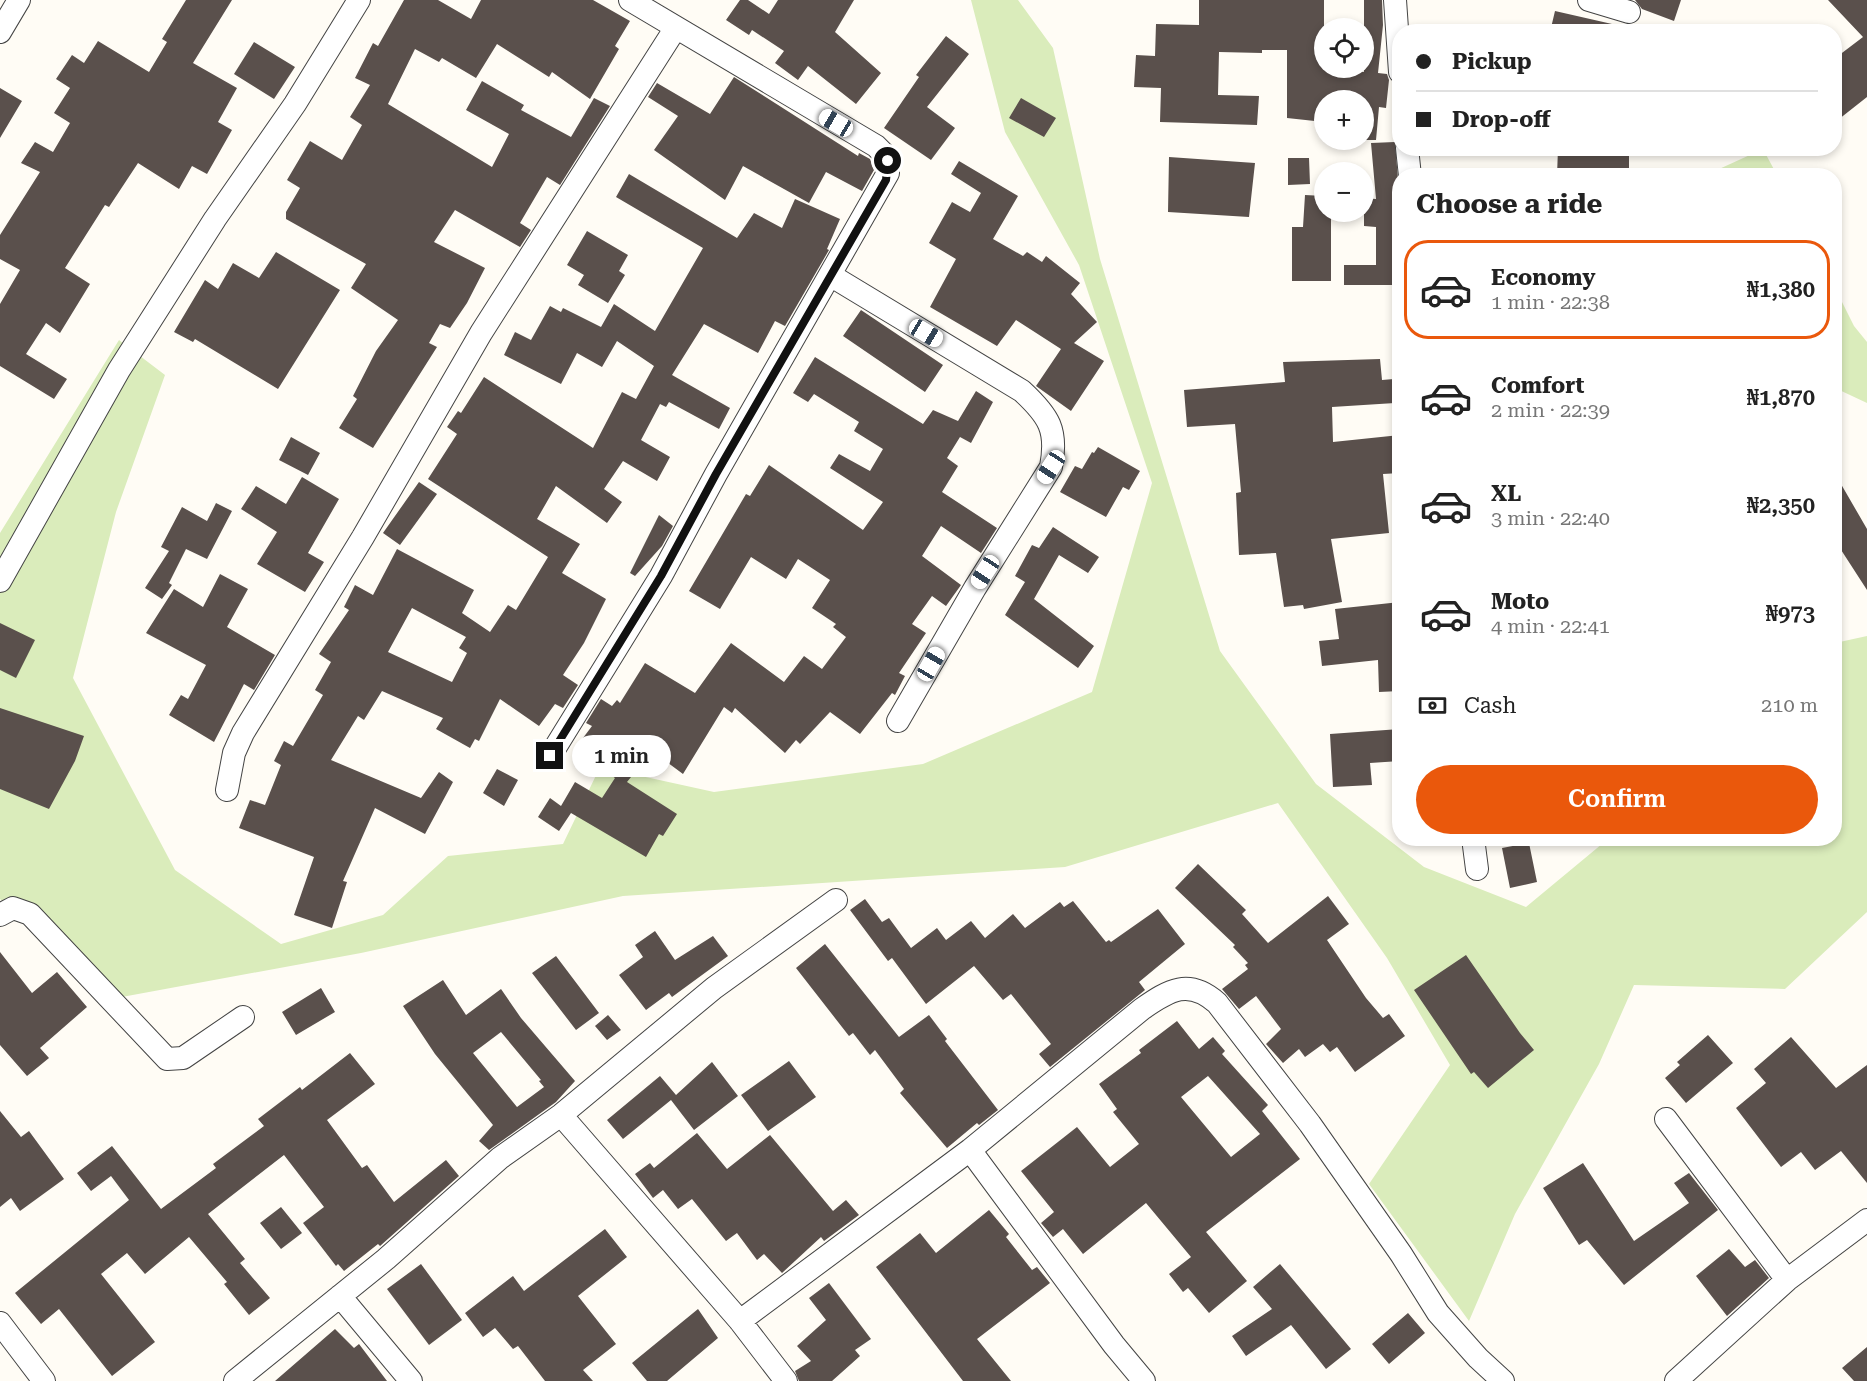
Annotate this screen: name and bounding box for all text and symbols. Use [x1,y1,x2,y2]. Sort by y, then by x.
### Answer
map controls [1314,18,1374,222]
button: locate [1314,18,1374,78]
text: Pickup [1452,49,1532,74]
button: + [1314,90,1374,150]
car [816,106,856,140]
text: Drop-off [1452,107,1550,132]
route start [874,147,901,174]
button: − [1314,162,1374,222]
text: Choose a ride [1416,188,1602,220]
icon: car [1419,263,1473,317]
text: Economy [1491,265,1595,290]
text: ₦1,380 [1747,277,1815,302]
text: 1 min · 22:38 [1491,290,1610,314]
car [906,316,946,350]
icon: car [1419,371,1473,425]
text: Comfort [1491,373,1584,398]
text: ₦1,870 [1747,385,1815,410]
text: 2 min · 22:39 [1491,398,1610,422]
car [1034,447,1068,487]
icon: car [1419,479,1473,533]
text: XL [1491,481,1521,506]
text: ₦2,350 [1747,493,1815,518]
text: 3 min · 22:40 [1491,506,1610,530]
car [968,552,1002,592]
icon: car [1419,587,1473,641]
text: Moto [1491,589,1549,614]
text: ₦973 [1766,601,1815,626]
text: 4 min · 22:41 [1491,614,1610,638]
car [914,644,948,684]
icon: cash [1416,689,1449,722]
text: Cash [1464,693,1516,718]
text: 210 m [1761,693,1818,717]
callout: 1 min [571,735,670,777]
route end [536,742,563,769]
text: 1 min [594,744,649,768]
button: Confirm [1416,765,1818,834]

